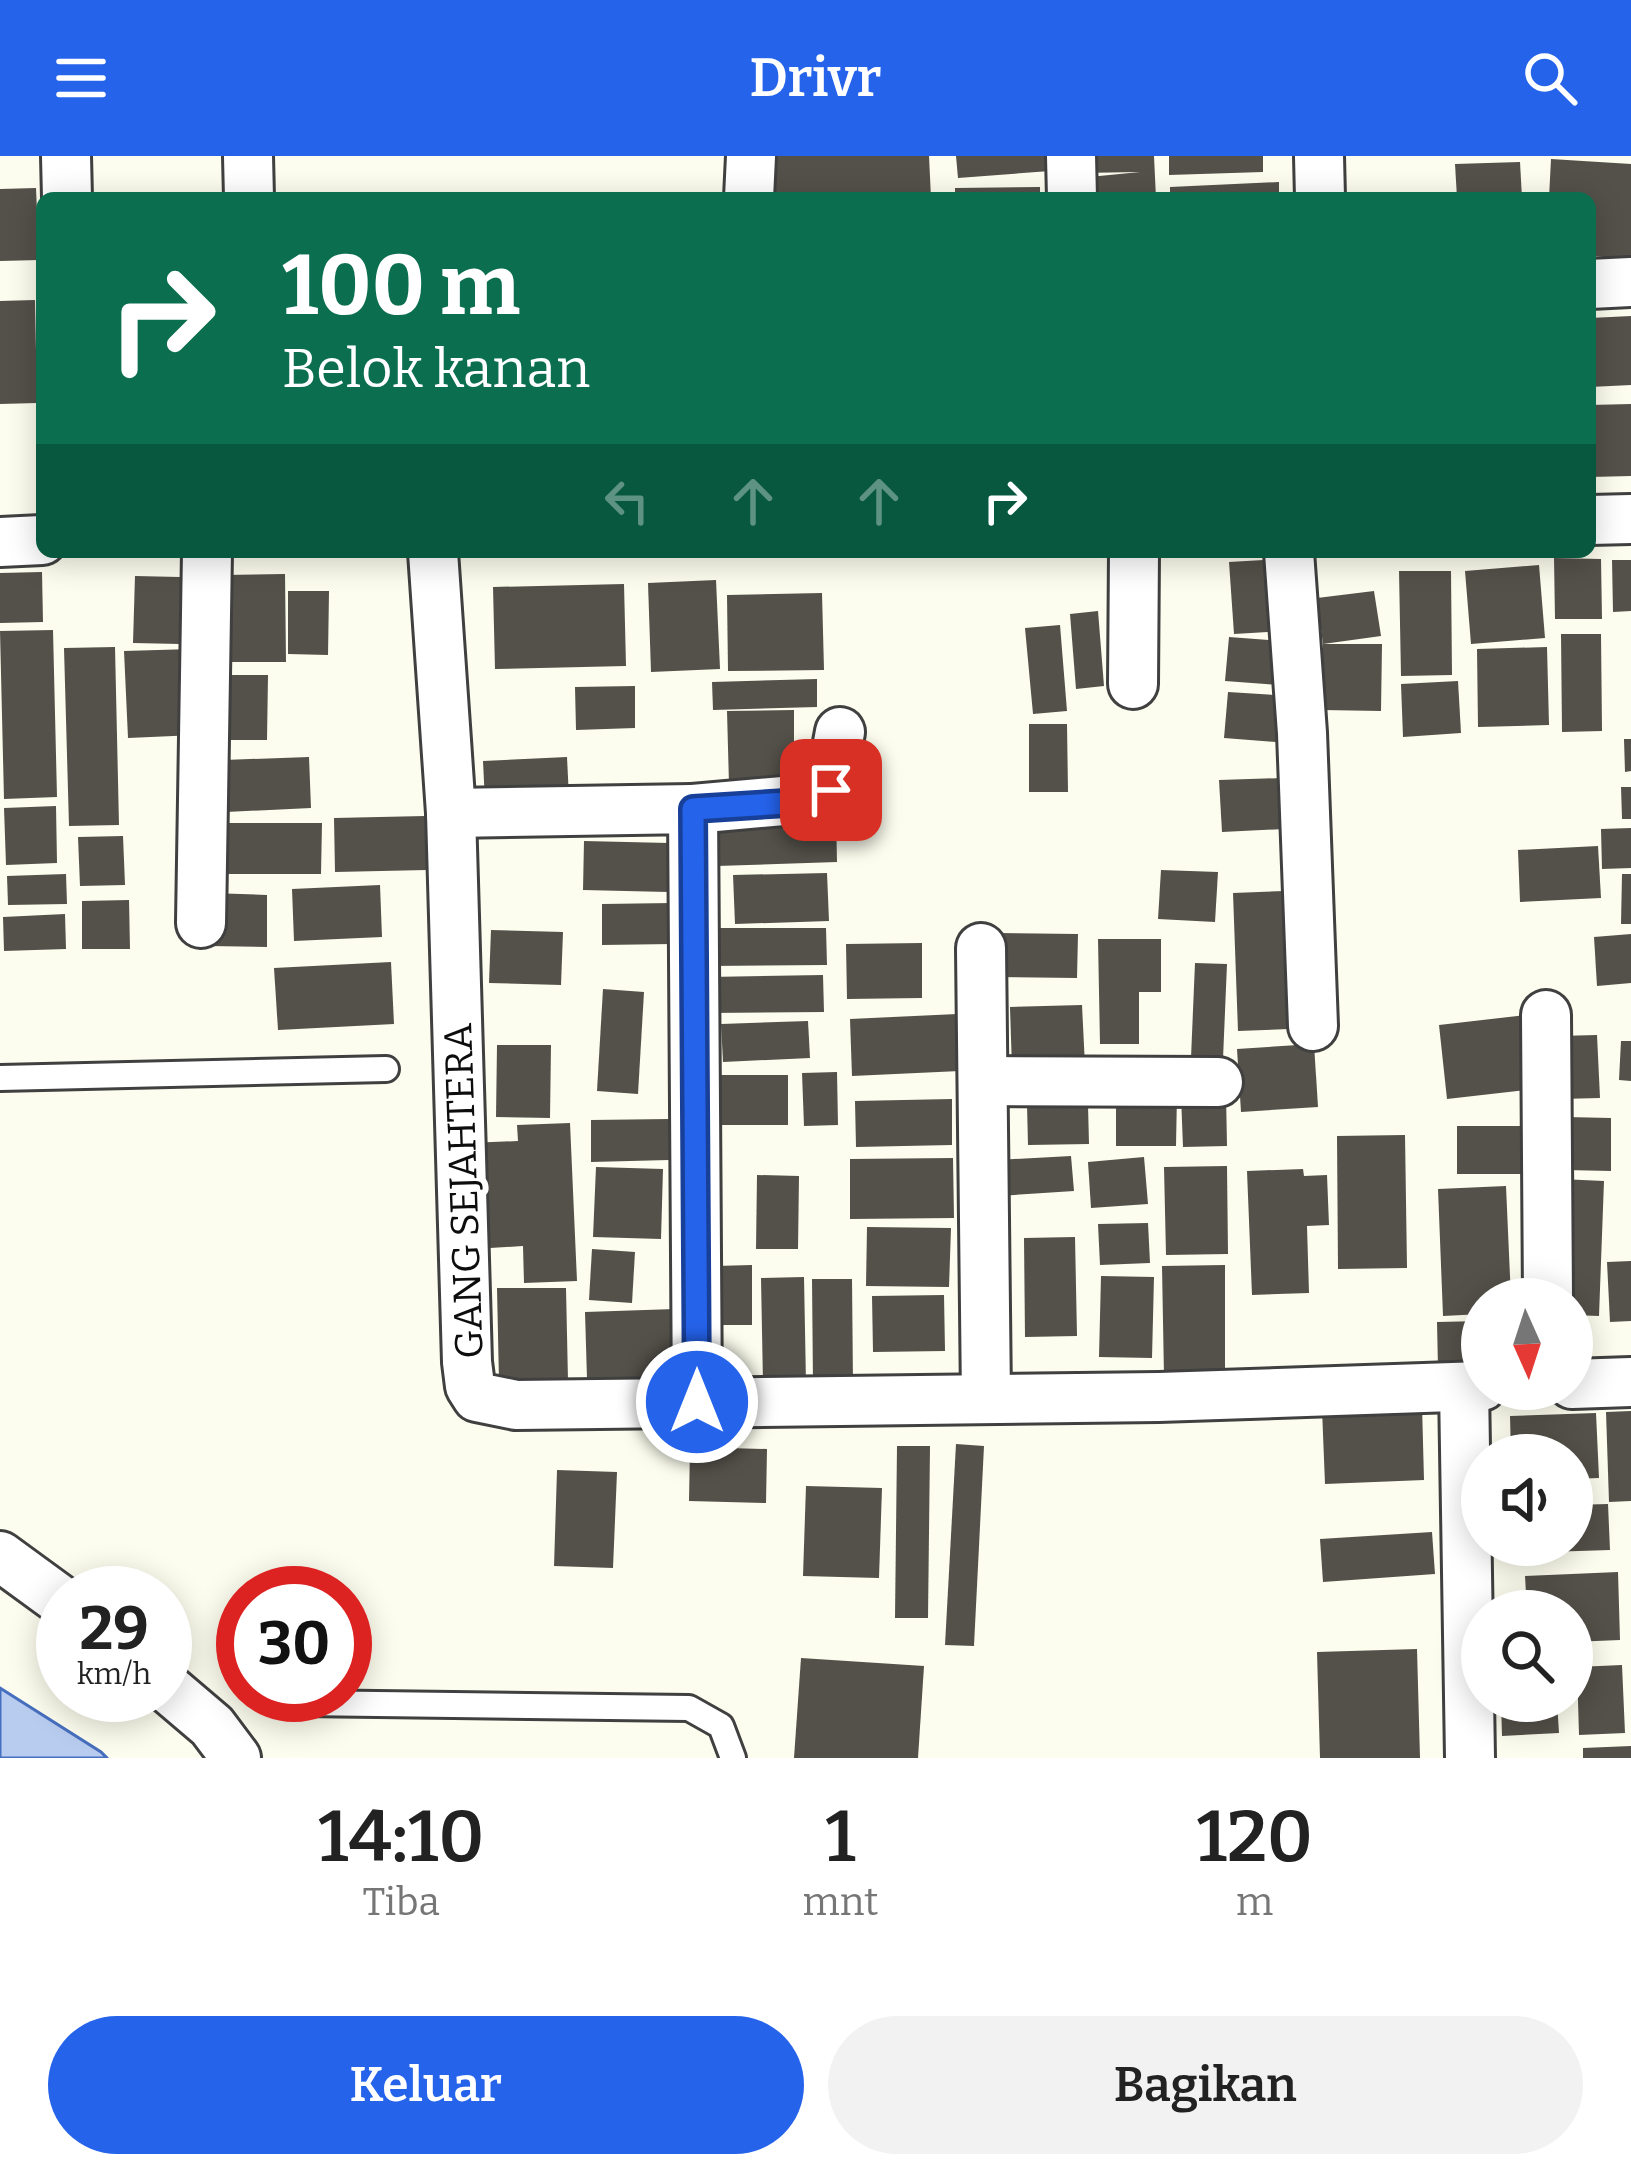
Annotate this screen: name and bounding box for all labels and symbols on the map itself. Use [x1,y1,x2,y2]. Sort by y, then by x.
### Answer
pin [780,739,882,841]
street label: GANG SEJAHTERA [435,1022,493,1360]
north arrow [1461,1278,1593,1410]
position arrow [634,1339,760,1465]
speed limit sign: 30 [216,1566,372,1722]

